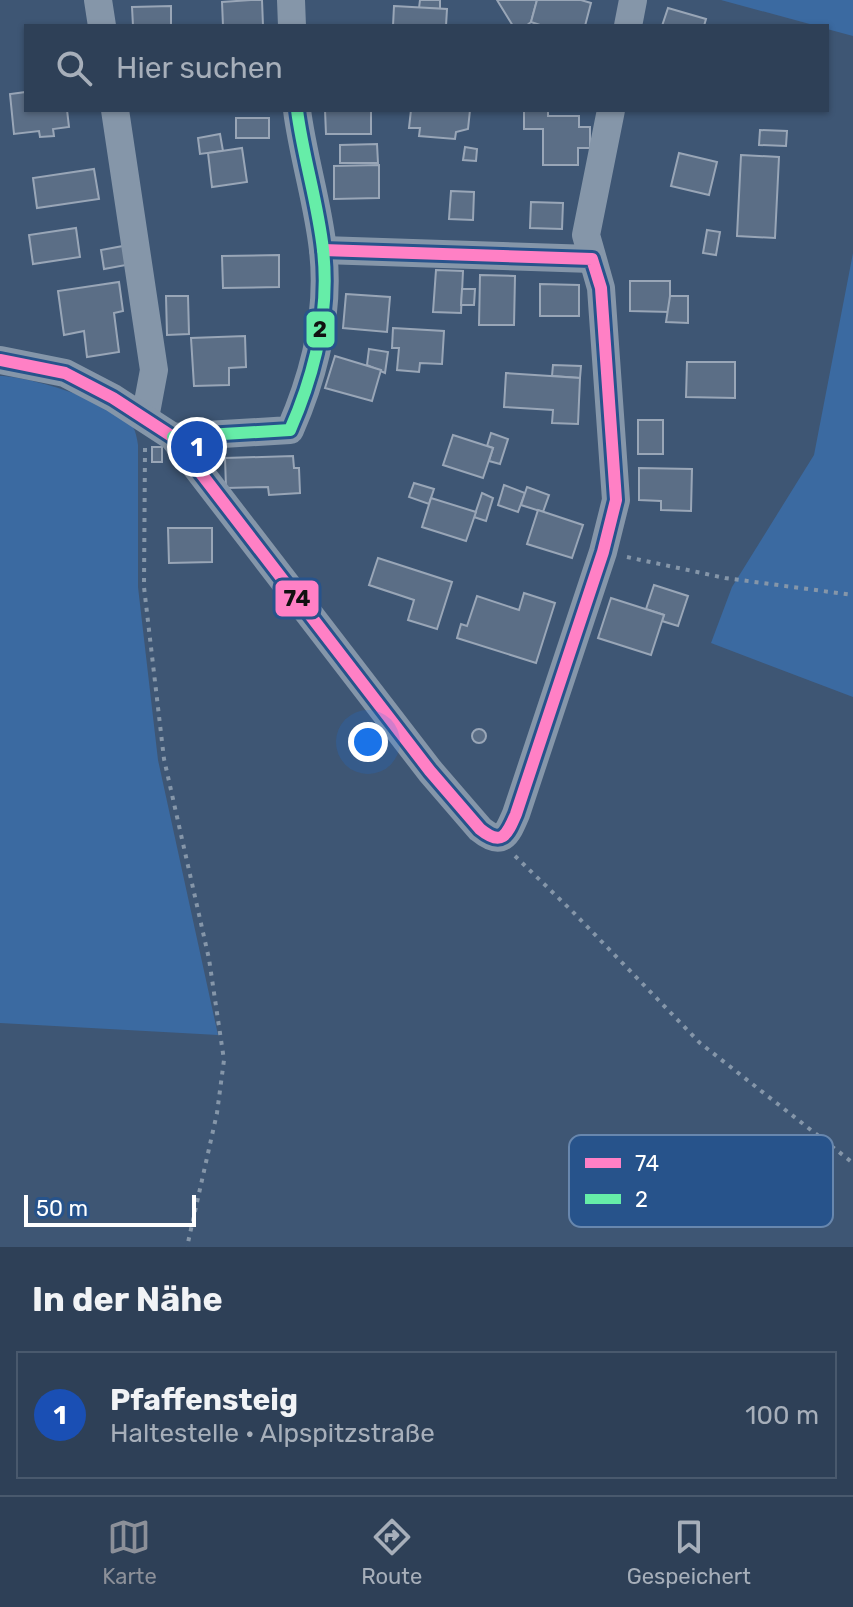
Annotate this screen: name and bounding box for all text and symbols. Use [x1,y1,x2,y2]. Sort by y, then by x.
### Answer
search box [24,24,829,112]
icon: search [52,46,96,90]
text: Hier suchen [116,50,283,86]
line badge: 2 [305,310,336,349]
text: 2 [313,316,327,343]
pin: 1 [171,417,223,477]
line badge: 74 [274,579,320,618]
text: 74 [284,585,310,612]
your location [348,722,388,762]
legend [569,1135,833,1227]
text: 74 [635,1150,659,1177]
text: 2 [635,1186,648,1213]
scale bar [24,1191,196,1227]
text: 50 m [36,1195,88,1222]
text: In der Nähe [32,1279,223,1320]
text: Pfaffensteig [110,1382,298,1418]
text: 1 [54,1400,66,1431]
text: 100 m [745,1400,819,1431]
text: Haltestelle · Alpspitzstraße [110,1418,435,1449]
tab: Karte [102,1515,157,1590]
tab: Route [361,1515,422,1590]
tab: Gespeichert [627,1515,751,1590]

